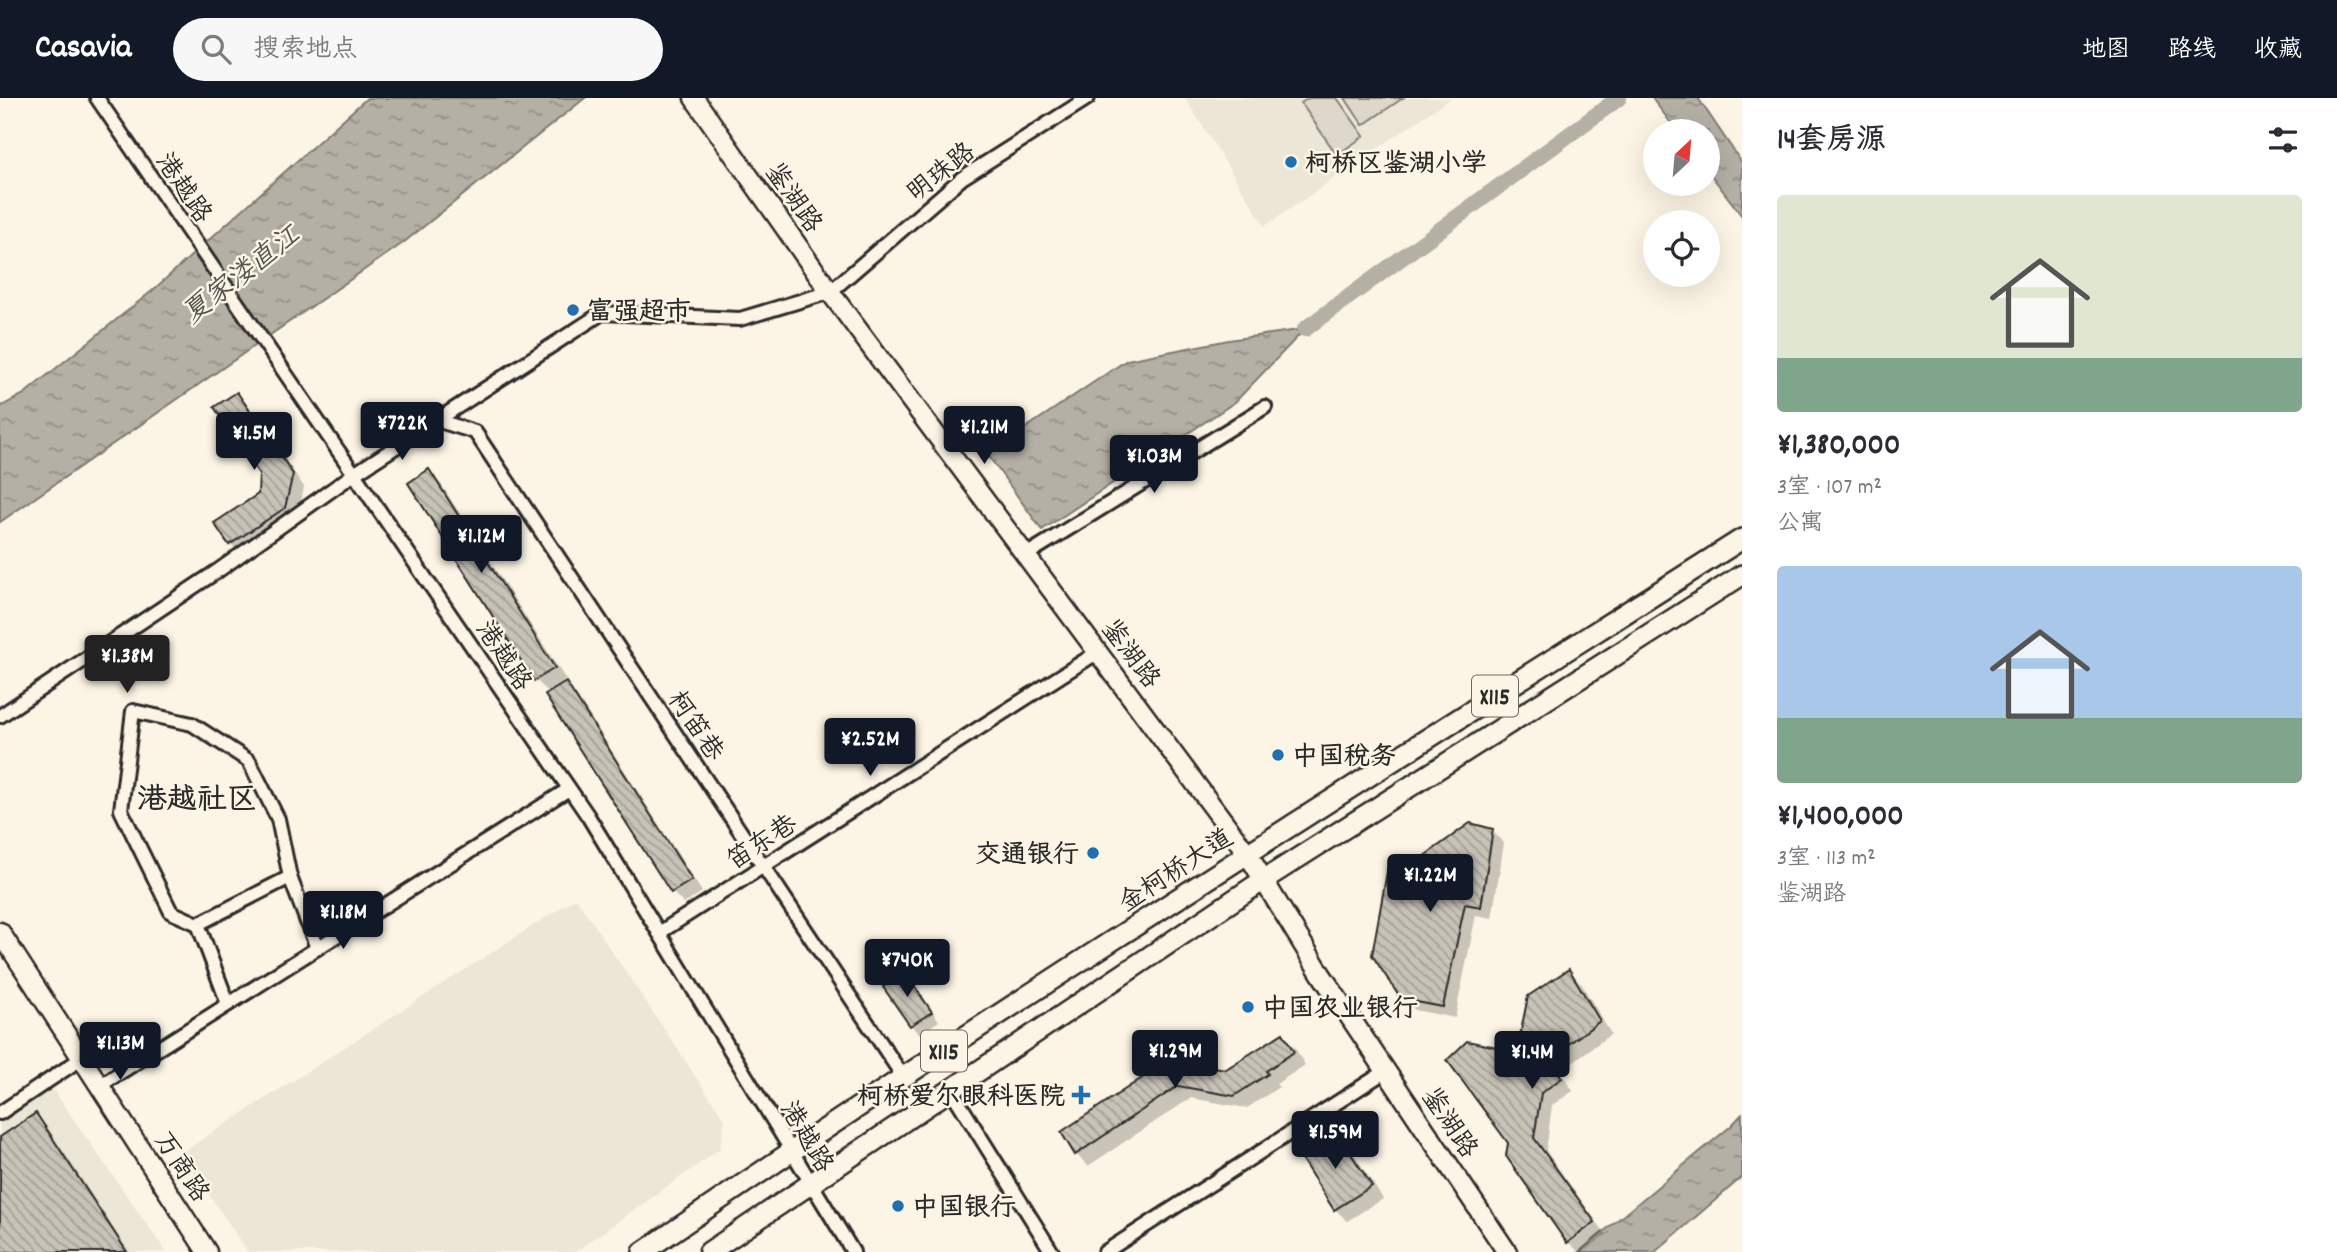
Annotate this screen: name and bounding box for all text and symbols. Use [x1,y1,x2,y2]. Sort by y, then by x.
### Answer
search box [173,18,663,81]
text: Casavia [35,26,131,73]
icon: search [197,30,235,68]
text: 搜索地点 [253,32,357,69]
text: 地图 [2082,34,2130,68]
text: 路线 [2168,34,2216,68]
text: 收藏 [2254,34,2302,68]
north arrow [1643,119,1720,196]
map controls [1643,119,1720,287]
text: 14套房源 [1777,121,1886,164]
icon: filters [2264,121,2302,159]
street label: 明珠路 [900,135,984,212]
street label: 港越路 [145,146,219,232]
place label: 柯桥区鉴湖小学 [1305,147,1487,184]
marker: 柯桥区鉴湖小学 [1283,154,1299,170]
street label: 鉴湖路 [755,156,830,242]
button: locate [1643,210,1720,287]
water label: 夏家溇直江 [176,217,312,336]
icon: home [1977,240,2103,366]
place label: 富强超市 [587,295,691,332]
marker: 富强超市 [565,302,581,318]
pin: ¥722K [353,402,451,462]
pin: ¥1.21M [927,406,1041,466]
text: ¥722K [377,408,427,441]
pin: ¥1.5M [205,412,303,472]
text: ¥1.21M [960,412,1008,445]
text: ¥1.5M [232,418,276,451]
text: ¥1,380,000 [1777,426,1900,469]
pin: ¥1.03M [1097,436,1211,495]
text: ¥1.03M [1126,441,1182,474]
text: 3室 · 107 m² [1777,472,1882,505]
text: 公寓 [1777,508,1823,541]
pin: ¥1.12M [424,516,538,575]
text: ¥1.12M [457,521,505,554]
icon: home [1977,611,2103,737]
street label: 鉴湖路 [1091,613,1167,697]
street label: 港越路 [465,614,539,700]
pin: ¥1.38M [70,636,184,695]
text: ¥1.38M [101,641,153,674]
road number: X115 [1472,676,1518,716]
street label: 柯笛巷 [657,684,731,770]
pin: ¥2.52M [813,718,927,778]
text: ¥2.52M [840,724,900,757]
place label: 中国税务 [1292,740,1396,777]
marker: 中国税务 [1270,747,1286,763]
district label: 港越社区 [137,781,257,824]
text: ¥1,400,000 [1777,797,1904,840]
street label: 笛东巷 [720,807,806,881]
street label: 金柯桥大道 [1112,821,1242,923]
place label: 交通银行 [975,838,1079,875]
text: 3室 · 113 m² [1777,843,1876,876]
marker: 交通银行 [1085,845,1101,861]
pin: ¥1.22M [1373,854,1487,914]
text: ¥1.22M [1403,860,1457,893]
text: 鉴湖路 [1777,879,1846,912]
pin: ¥1.18M [286,892,400,951]
text: ¥1.18M [319,897,367,930]
pin: ¥740K [858,940,956,999]
text: ¥740K [881,945,933,978]
place label: 中国农业银行 [1262,992,1418,1029]
marker: 中国农业银行 [1240,999,1256,1015]
pin: ¥1.13M [63,1023,177,1082]
text: ¥1.13M [96,1028,144,1061]
road number: X115 [921,1030,967,1071]
pin: ¥1.29M [1118,1030,1232,1090]
pin: ¥1.4M [1483,1032,1581,1091]
text: ¥1.29M [1148,1036,1202,1069]
text: ¥1.4M [1510,1037,1554,1070]
place label: 柯桥爱尔眼科医院 [857,1080,1065,1117]
street label: 鉴湖路 [1411,1081,1485,1167]
marker: 柯桥爱尔眼科医院 [1071,1085,1091,1105]
street label: 港越路 [769,1095,841,1181]
pin: ¥1.59M [1278,1112,1392,1171]
text: ¥1.59M [1308,1117,1362,1150]
street label: 万商路 [143,1125,217,1211]
place label: 中国银行 [912,1191,1016,1228]
marker: 中国银行 [890,1198,906,1214]

